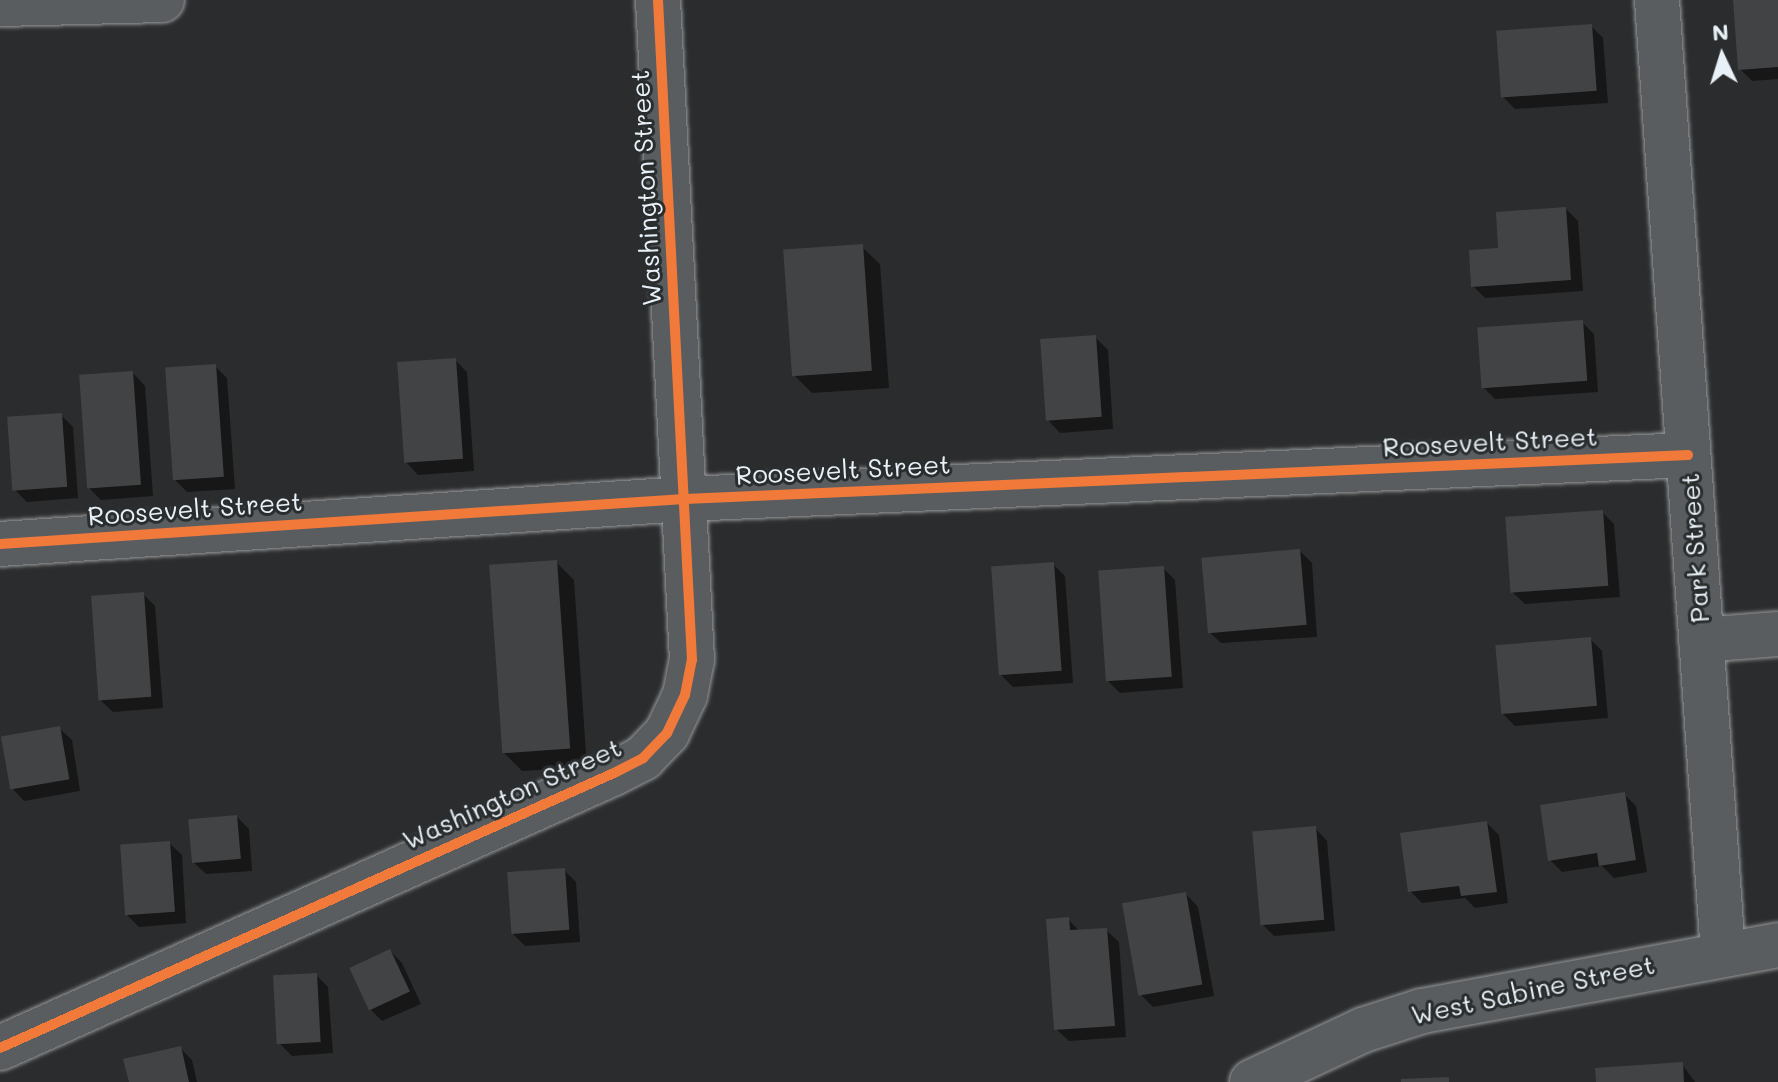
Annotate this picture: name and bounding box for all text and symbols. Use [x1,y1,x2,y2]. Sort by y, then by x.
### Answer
north arrow [1682,16,1762,96]
text: N [1711,17,1730,47]
street label: Washington Street [624,69,668,307]
street label: Roosevelt Street [1382,421,1598,463]
street label: Roosevelt Street [735,449,951,491]
street label: Park Street [1674,472,1716,624]
street label: Roosevelt Street [87,486,303,532]
street label: Washington Street [398,732,626,856]
street label: West Sabine Street [1408,949,1658,1031]

